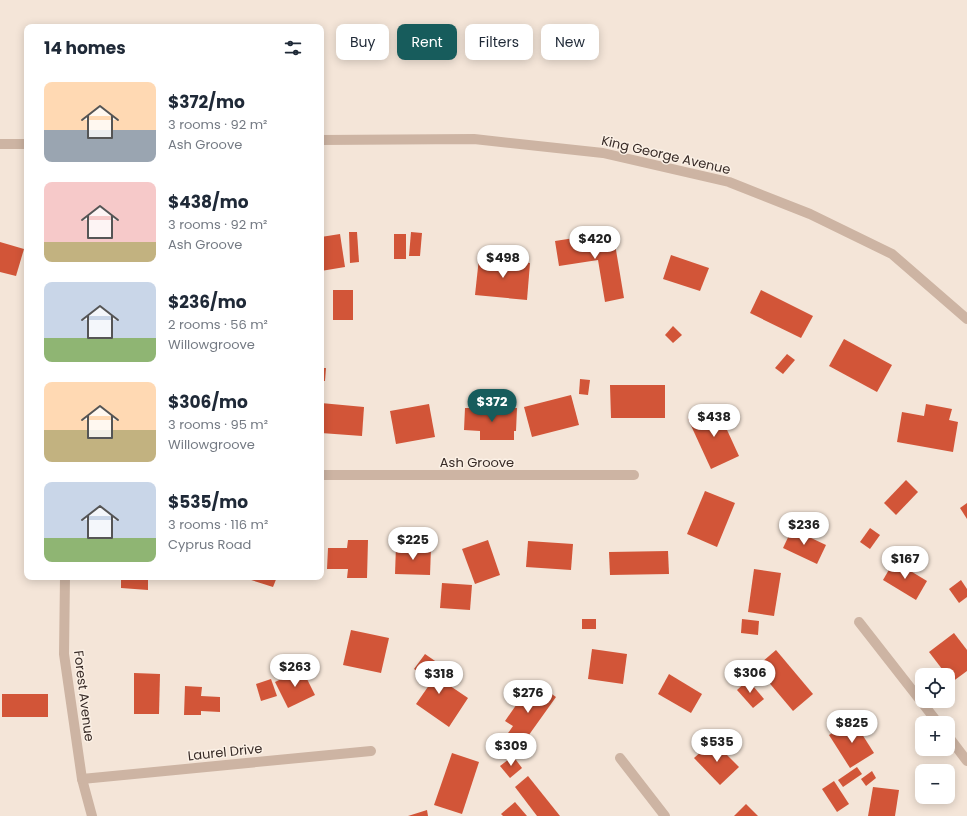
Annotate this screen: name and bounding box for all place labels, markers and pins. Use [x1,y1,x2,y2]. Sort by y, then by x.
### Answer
pin: $420 [571,226,619,260]
pin: $498 [479,245,527,279]
pin: $372 [468,389,516,423]
pin: $438 [690,404,738,438]
pin: $236 [780,512,828,546]
pin: $225 [389,527,437,561]
pin: $167 [881,546,929,580]
pin: $263 [271,654,319,688]
pin: $306 [726,660,774,694]
pin: $318 [415,661,463,695]
pin: $276 [504,680,552,714]
pin: $825 [828,710,876,744]
pin: $535 [693,729,741,763]
pin: $309 [487,733,535,767]

